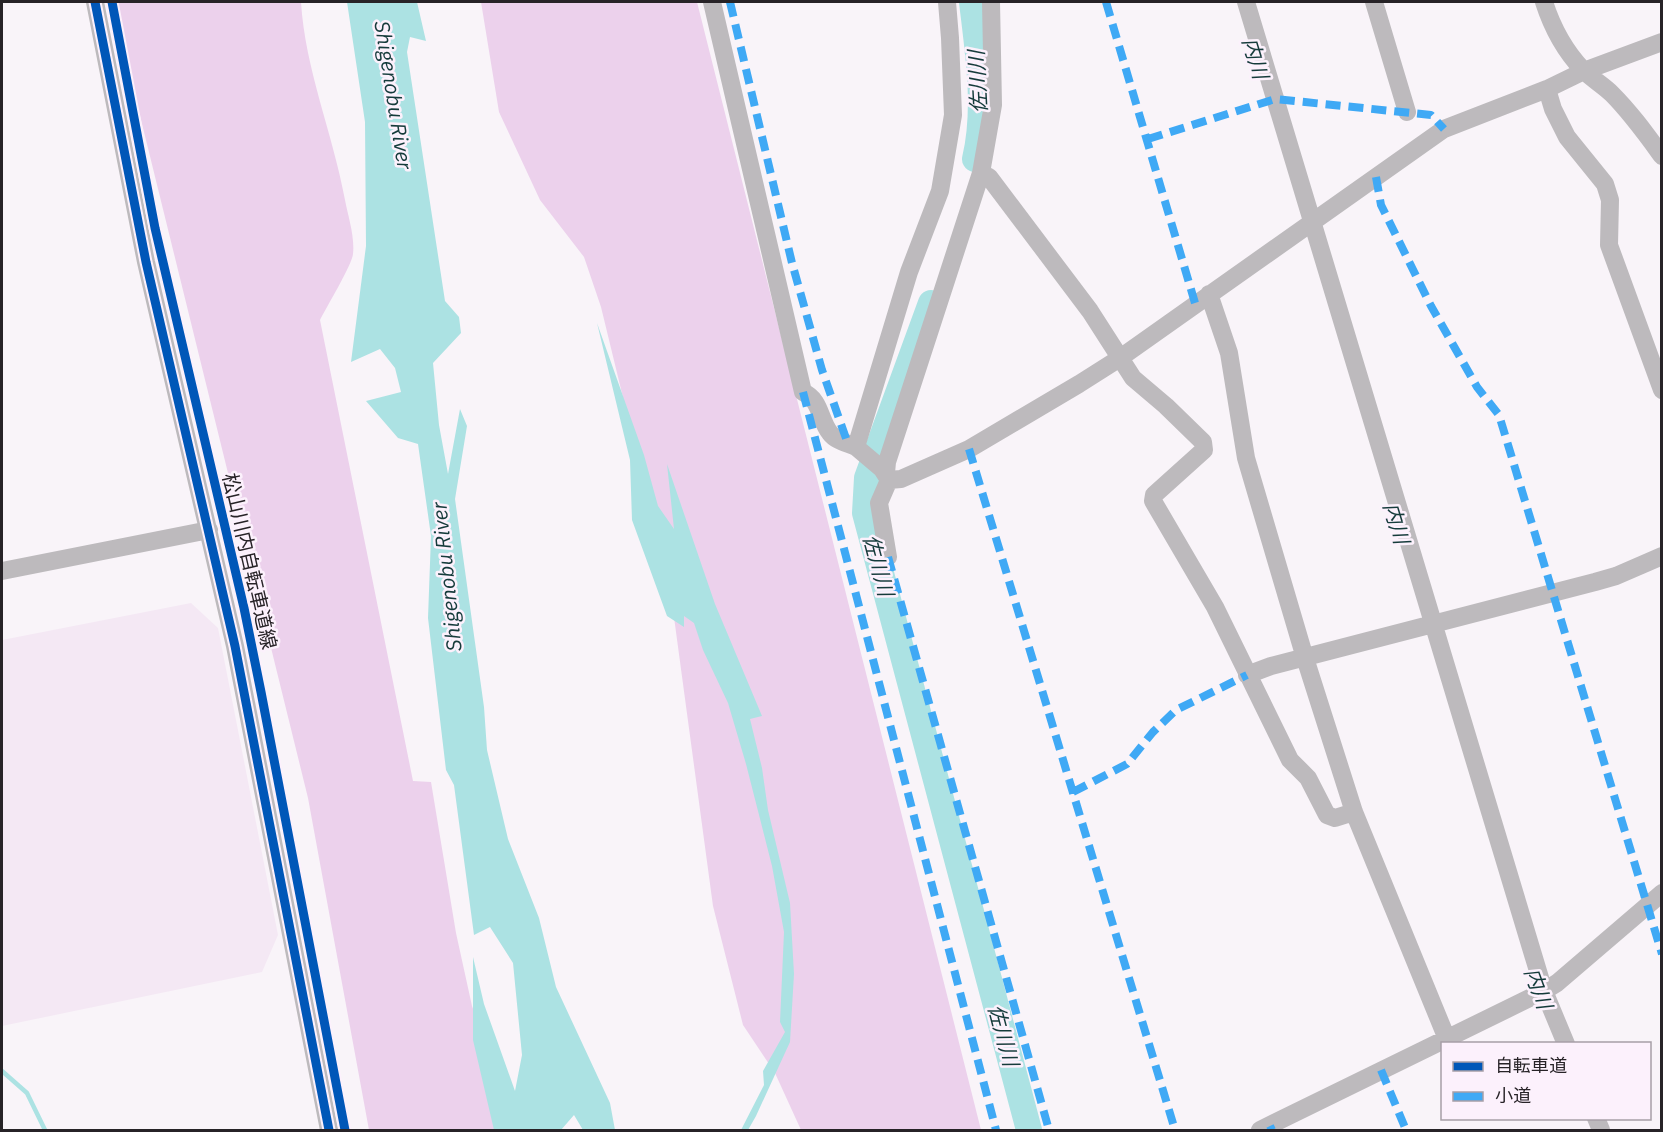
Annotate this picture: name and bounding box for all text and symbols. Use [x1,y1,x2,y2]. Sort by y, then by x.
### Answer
water label: Shigenobu River [368,19,420,173]
water label: 内川 [1236,34,1276,84]
water label: 佐川川 [961,48,993,114]
street label: 松山川内自転車道線 [217,470,283,652]
water label: 内川 [1377,499,1417,549]
water label: Shigenobu River [424,500,468,653]
water label: 佐川川 [857,531,901,601]
water label: 内川 [1519,963,1560,1014]
water label: 佐川川 [982,1001,1026,1071]
legend [1441,1042,1651,1120]
text: 自転車道 [1495,1054,1567,1077]
text: 小道 [1495,1084,1531,1107]

